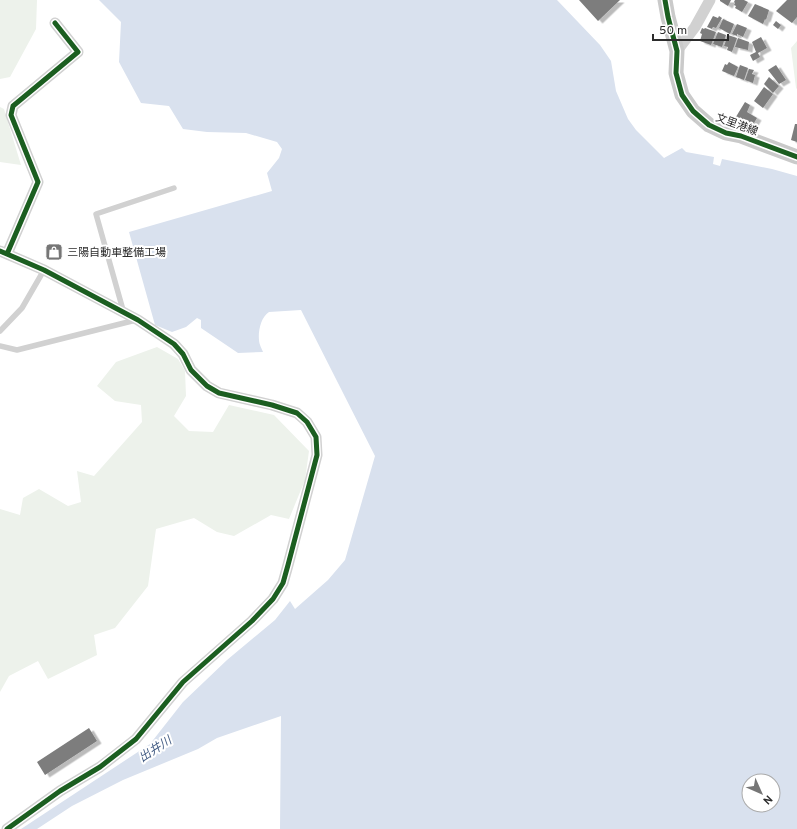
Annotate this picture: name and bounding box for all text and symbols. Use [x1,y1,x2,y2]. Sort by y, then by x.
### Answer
scale bar [653,16,728,42]
text: 50 m [659,23,687,39]
street label: 文里港線 [714,111,760,139]
shop icon: 三陽自動車整備工場 [44,242,64,262]
place label: 三陽自動車整備工場 [67,246,166,260]
water label: 出井川 [136,732,177,766]
north arrow [741,773,781,813]
text: N [760,792,775,807]

